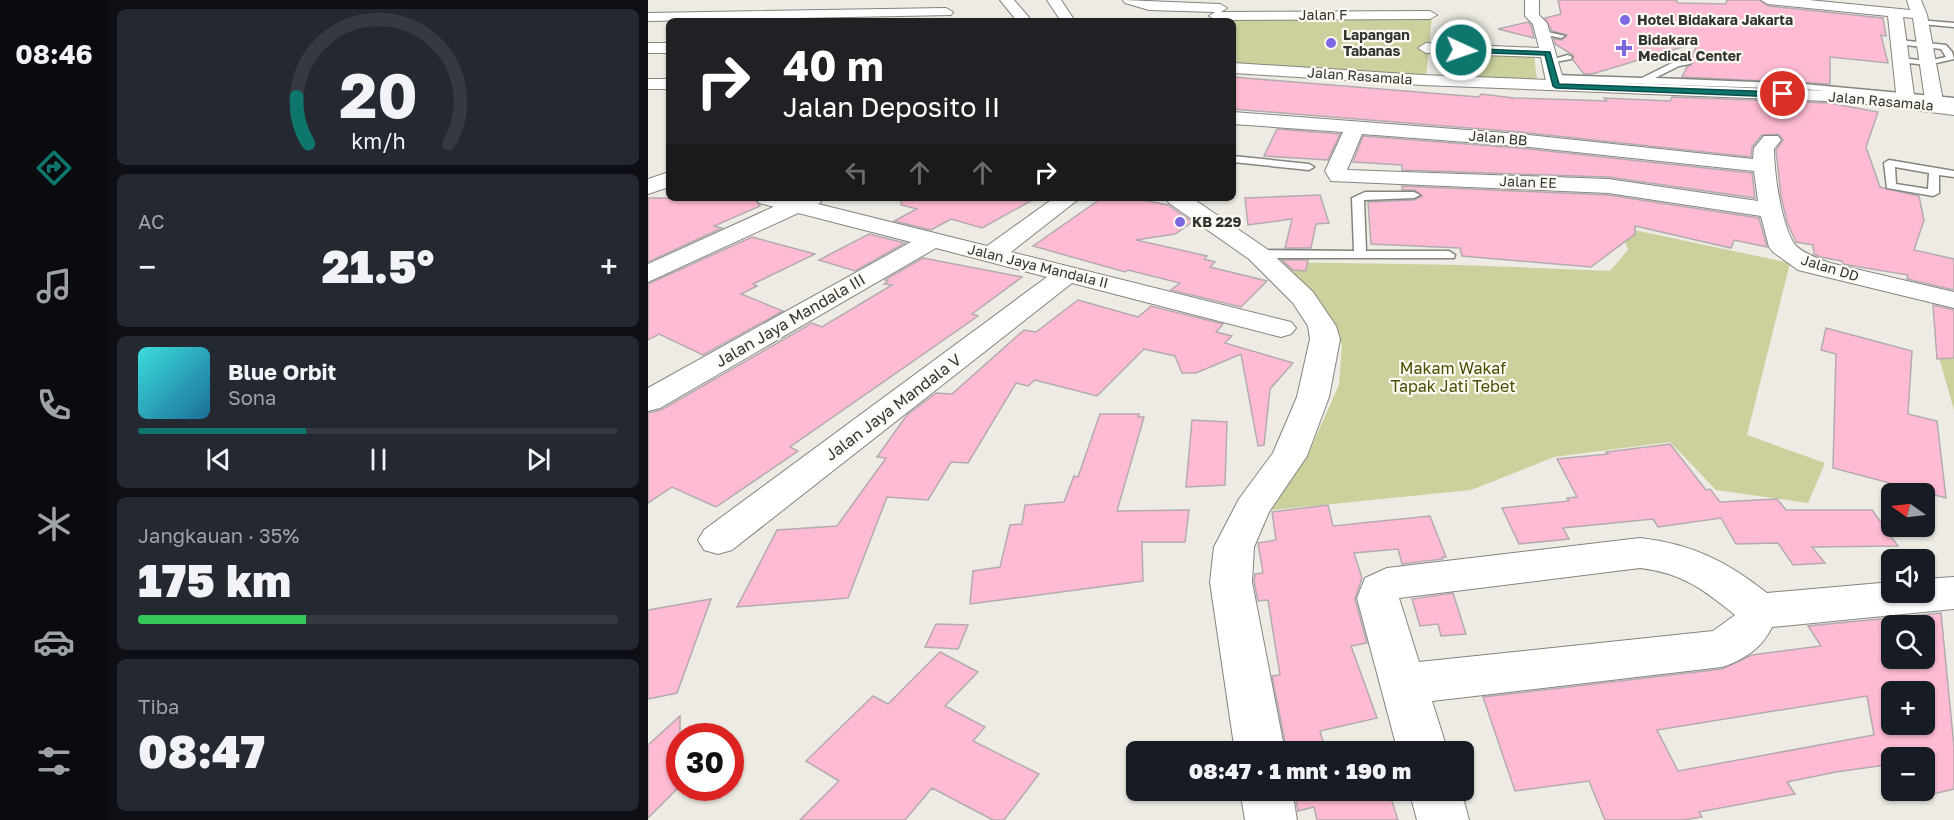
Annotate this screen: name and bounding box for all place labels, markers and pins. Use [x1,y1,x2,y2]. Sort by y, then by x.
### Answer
place label: Hotel Bidakara Jakarta [1637,11,1793,28]
marker: Hotel Bidakara Jakarta [1618,13,1632,27]
place label: Lapangan Tabanas [1343,26,1410,59]
place label: Bidakara Medical Center [1638,31,1742,64]
marker: Lapangan Tabanas [1324,36,1338,50]
marker: Bidakara Medical Center [1615,39,1633,57]
pin [1757,68,1808,119]
place label: KB 229 [1192,213,1242,230]
marker: KB 229 [1173,215,1187,229]

